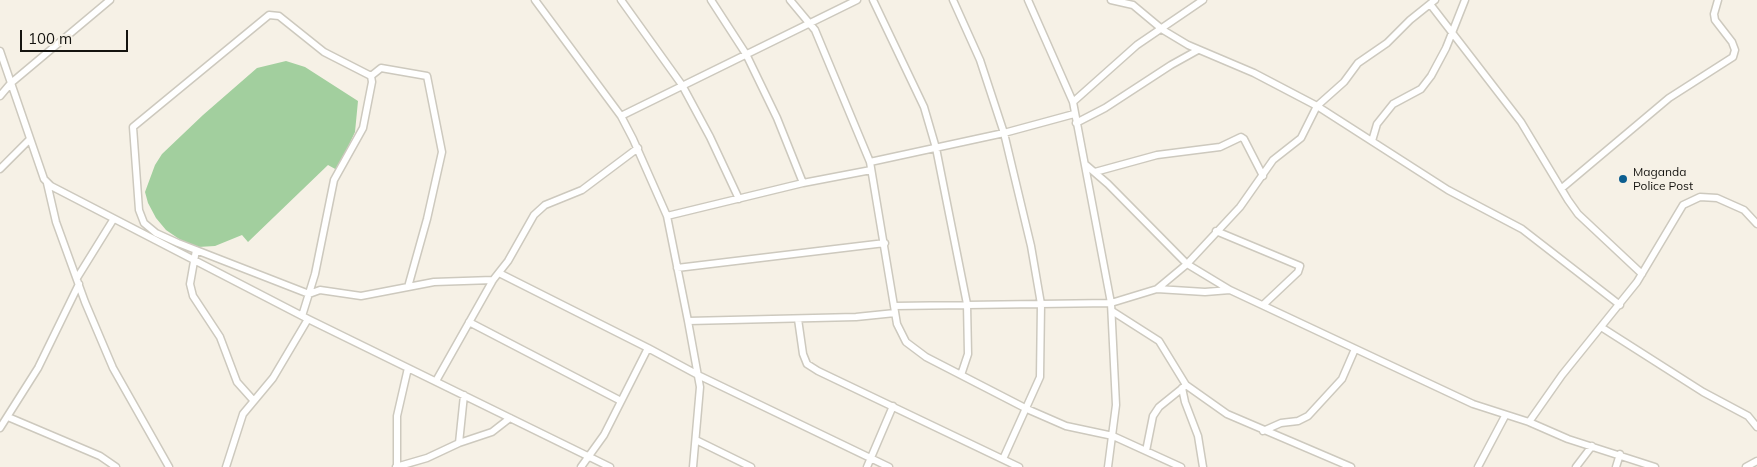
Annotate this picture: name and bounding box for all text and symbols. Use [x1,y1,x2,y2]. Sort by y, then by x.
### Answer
scale bar [22,20,130,52]
text: 100 m [28,29,72,48]
place label: Maganda Police Post [1633,165,1693,193]
marker: Maganda Police Post [1617,173,1629,185]

